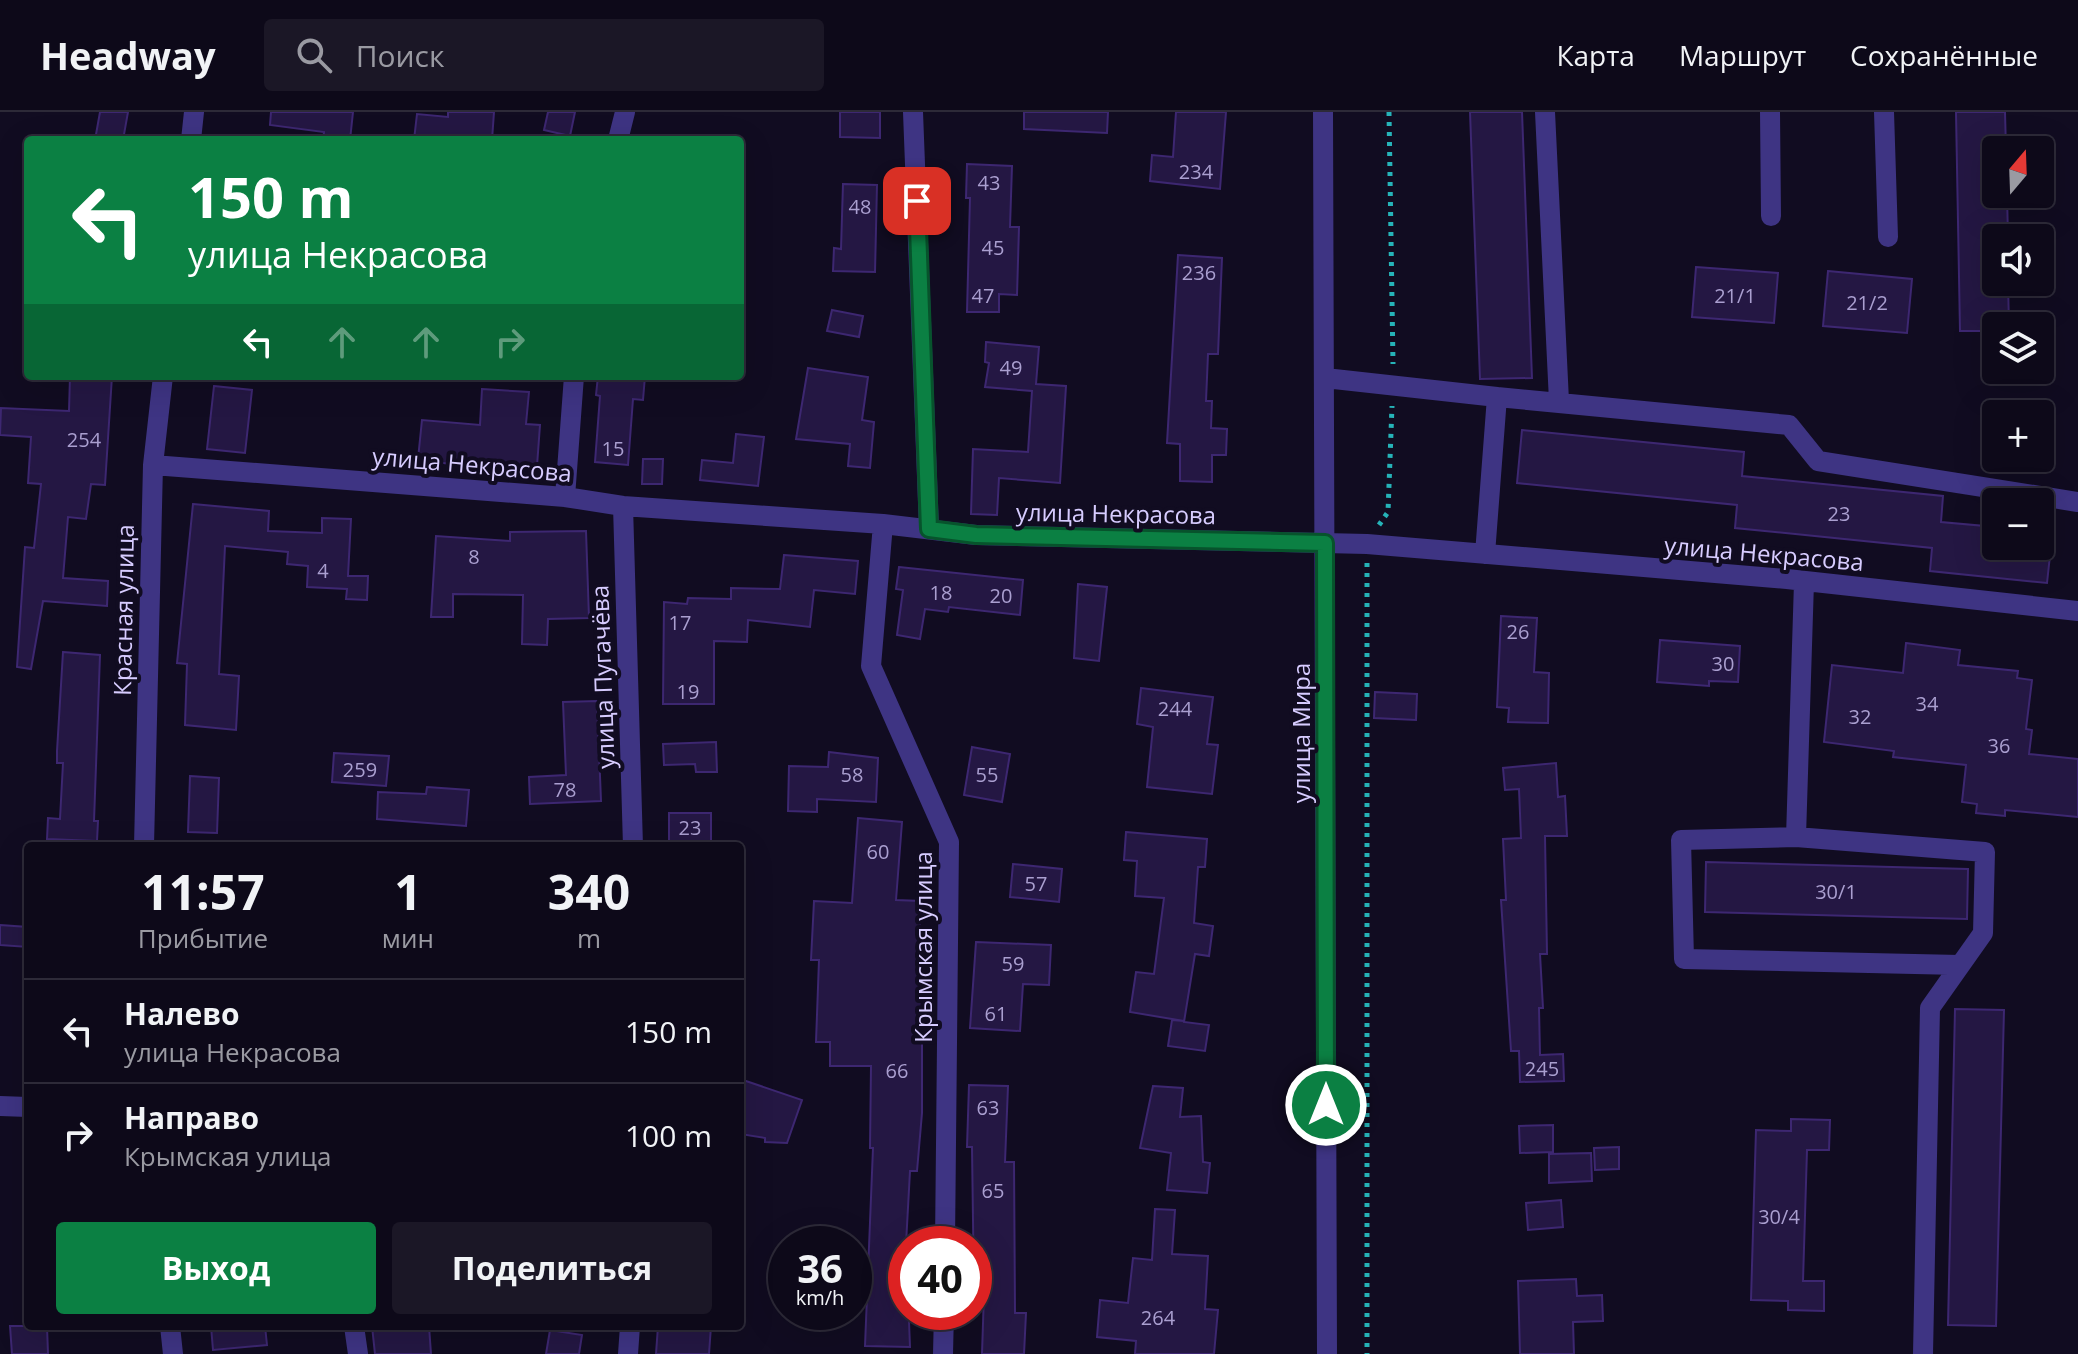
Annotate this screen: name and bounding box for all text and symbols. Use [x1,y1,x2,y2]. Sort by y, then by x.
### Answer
search box [264,19,824,91]
text: Headway [40,29,216,81]
icon: search [292,33,336,77]
text: Поиск [356,35,444,76]
text: Карта [1556,36,1635,74]
text: Маршрут [1679,36,1806,74]
text: Сохранённые [1850,36,2038,74]
north arrow [1982,136,2054,208]
map controls [1982,136,2054,560]
text: 150 m [188,158,354,234]
house number: 234 [1179,158,1214,185]
pin [883,167,951,235]
icon: left [56,168,160,272]
house number: 43 [978,169,1000,196]
icon: arrive [895,179,939,223]
house number: 48 [849,193,871,220]
button: sound [1982,224,2054,296]
text: улица Некрасова [188,230,488,279]
house number: 45 [982,234,1004,261]
house number: 236 [1182,259,1216,286]
house number: 47 [972,282,994,309]
house number: 21/1 [1714,282,1756,309]
house number: 21/2 [1846,289,1888,316]
button: layers [1982,312,2054,384]
icon: left [236,320,280,364]
icon: ahead [320,320,364,364]
icon: ahead [404,320,448,364]
icon: right [488,320,532,364]
house number: 49 [1000,354,1022,381]
button: + [1982,400,2054,472]
house number: 254 [67,426,102,453]
house number: 15 [602,435,624,462]
street label: улица Некрасова [371,439,573,489]
button: − [1982,488,2054,560]
street label: улица Некрасова [1016,495,1216,531]
house number: 23 [1828,500,1850,527]
street label: Красная улица [105,524,141,696]
street label: улица Некрасова [1663,528,1865,578]
house number: 8 [468,543,480,570]
house number: 4 [317,557,329,584]
house number: 18 [930,579,952,606]
house number: 20 [990,582,1012,609]
street label: улица Пугачёва [582,585,622,769]
house number: 17 [669,609,691,636]
house number: 26 [1507,618,1529,645]
house number: 30 [1712,650,1734,677]
street label: улица Мира [1284,663,1317,803]
house number: 19 [677,678,699,705]
house number: 34 [1916,690,1939,717]
house number: 244 [1158,695,1193,722]
house number: 32 [1849,703,1871,730]
house number: 36 [1988,732,2010,759]
house number: 259 [343,756,377,783]
house number: 58 [841,761,863,788]
house number: 55 [976,761,998,788]
house number: 78 [554,776,576,803]
house number: 23 [679,814,701,841]
house number: 60 [867,838,889,865]
street label: Крымская улица [906,851,939,1043]
text: 11:57 [141,859,265,924]
text: 1 [394,859,422,924]
text: 340 [548,859,630,924]
house number: 57 [1025,870,1047,897]
house number: 30/1 [1815,878,1857,905]
text: Прибытие [138,920,268,956]
text: мин [382,920,434,956]
text: m [577,920,601,956]
house number: 59 [1002,950,1024,977]
text: Налево [124,993,240,1034]
house number: 61 [985,1000,1007,1027]
icon: left [56,1009,100,1053]
text: 150 m [625,1011,712,1052]
text: улица Некрасова [124,1034,341,1070]
house number: 245 [1525,1055,1559,1082]
house number: 66 [886,1057,908,1084]
position arrow [1284,1063,1368,1147]
house number: 63 [977,1094,999,1121]
text: Направо [124,1097,259,1138]
icon: right [56,1113,100,1157]
text: 100 m [625,1115,712,1156]
text: Крымская улица [124,1138,331,1174]
house number: 65 [982,1177,1004,1204]
house number: 30/4 [1758,1203,1800,1230]
button: Выход [56,1222,376,1314]
button: Поделиться [392,1222,712,1314]
speed limit sign: 40 [888,1226,992,1330]
text: 36 [797,1240,843,1295]
text: km/h [796,1284,844,1311]
house number: 264 [1141,1304,1176,1331]

